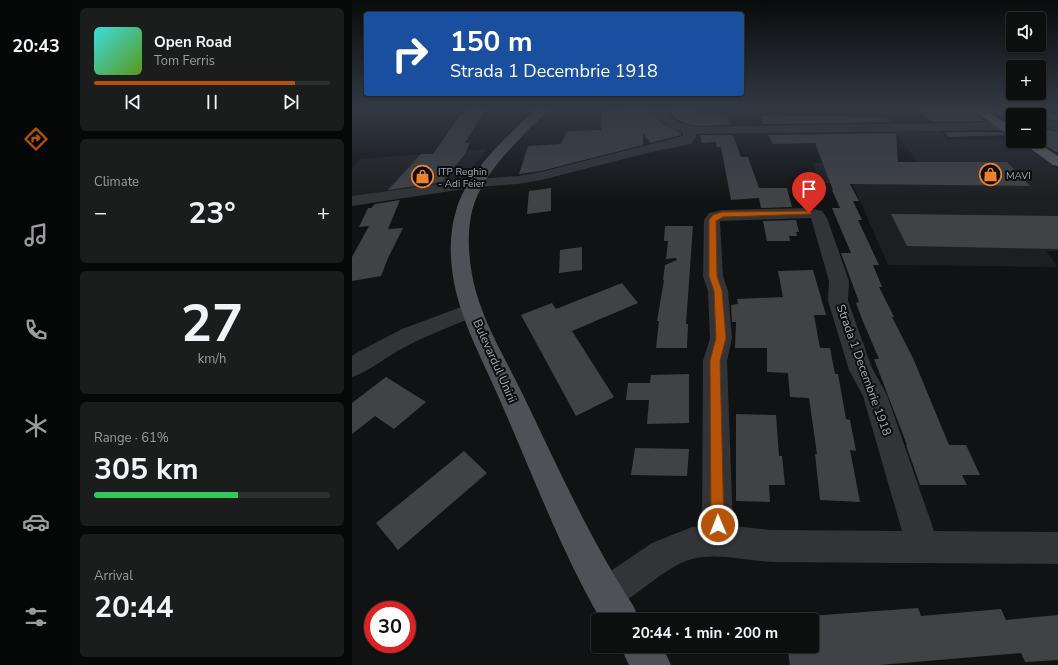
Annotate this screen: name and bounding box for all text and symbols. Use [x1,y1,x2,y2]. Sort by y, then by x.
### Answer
map controls [1006,12,1046,148]
button: sound [1006,12,1046,52]
text: 150 m [450,23,533,61]
icon: right [384,28,436,80]
text: Open Road [154,32,232,52]
text: 20:43 [12,34,60,58]
text: Tom Ferris [154,52,215,70]
text: Strada 1 Decembrie 1918 [450,59,658,83]
button: + [1006,60,1046,100]
icon: previous [122,91,144,113]
icon: pause [201,91,223,113]
icon: next [280,91,302,113]
button: − [1006,108,1046,148]
icon: directions [22,125,50,153]
shop icon: MAVI [977,162,1003,188]
shop icon: ITP Reghin - Adi Feier [410,164,436,190]
place label: ITP Reghin - Adi Feier [438,165,487,191]
place label: MAVI [1006,169,1031,183]
pin [792,172,826,213]
text: Climate [94,173,139,191]
icon: arrive [798,178,820,200]
text: 23° [188,193,236,234]
text: − [94,198,107,228]
text: + [317,198,330,228]
icon: music [22,221,50,249]
text: 27 [181,288,243,359]
street label: Strada 1 Decembrie 1918 [833,302,895,438]
icon: phone [22,316,50,344]
street label: Bulevardul Unirii [469,317,521,405]
text: km/h [198,350,226,368]
icon: climate [22,412,50,440]
text: Range · 61% [94,429,169,447]
text: 305 km [94,449,199,490]
position arrow [697,504,739,546]
icon: car [22,508,50,536]
text: Arrival [94,567,133,585]
text: 20:44 [94,587,173,628]
speed limit sign: 30 [364,601,416,653]
icon: filters [22,603,50,631]
text: 20:44 · 1 min · 200 m [632,623,778,643]

